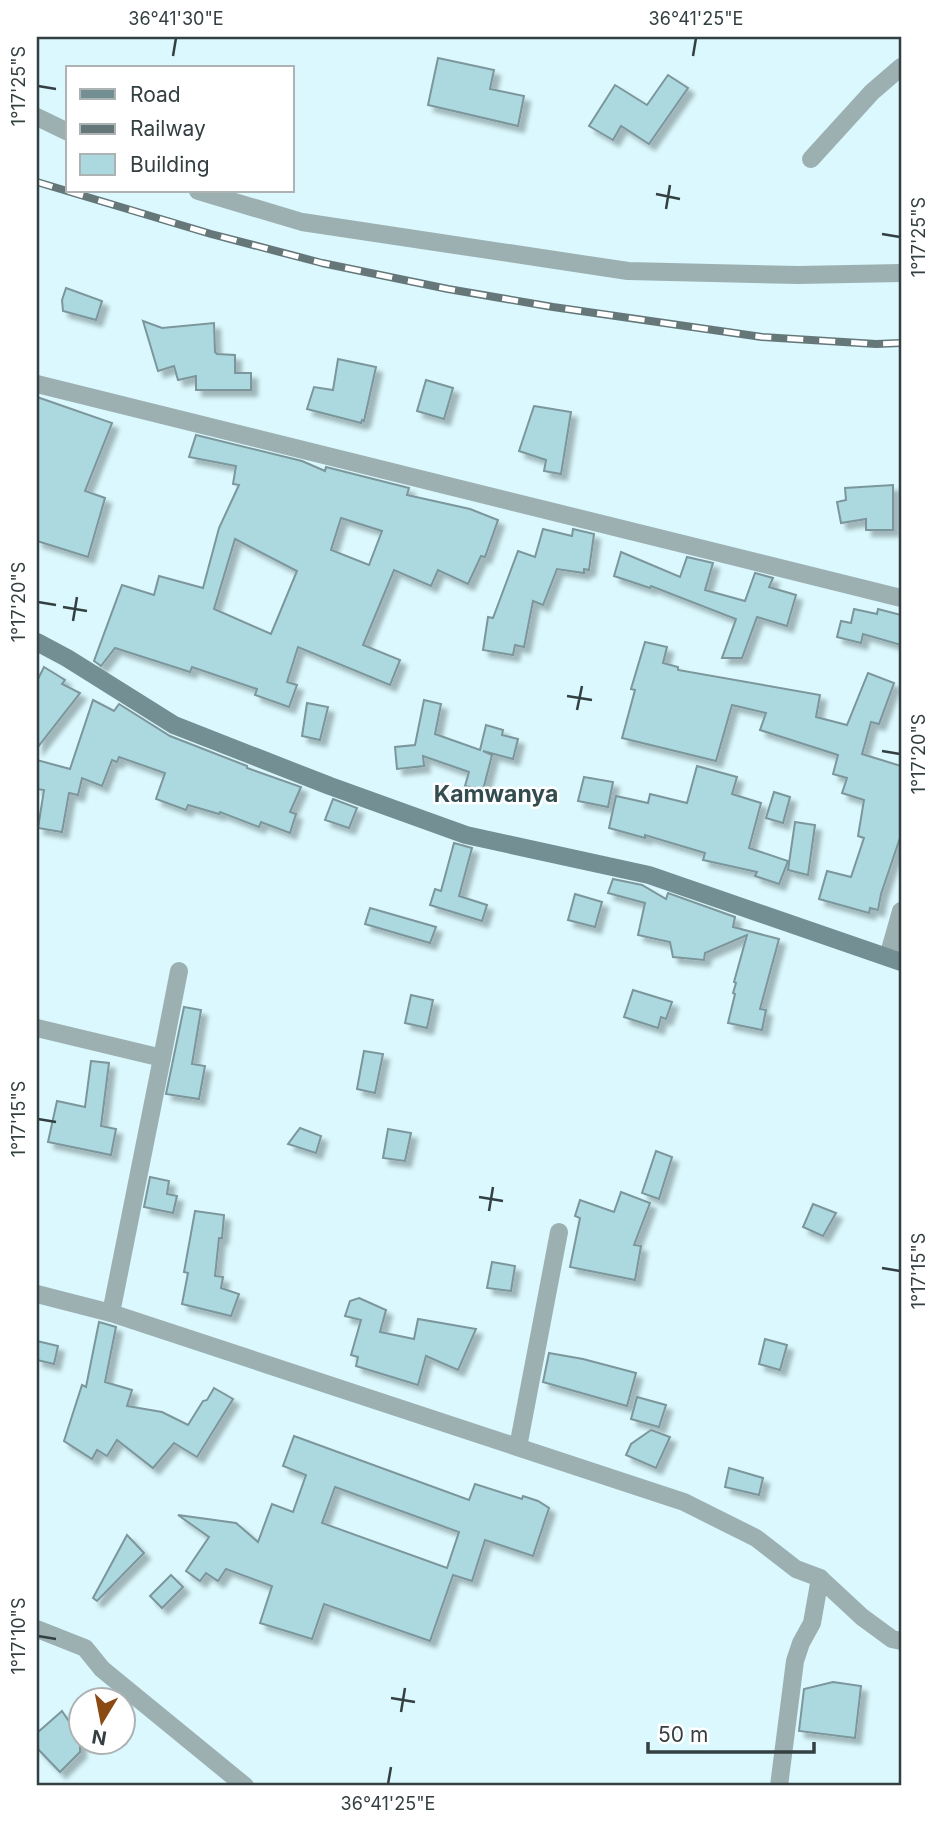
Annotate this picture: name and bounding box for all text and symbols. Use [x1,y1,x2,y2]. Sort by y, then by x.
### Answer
text: 36°41'30"E [128,8,224,29]
text: 36°41'25"E [649,8,743,29]
text: 1°17'25"S [8,46,29,126]
legend [66,66,294,192]
text: Road [130,82,181,107]
text: Railway [130,116,206,141]
text: Building [130,152,210,177]
text: 1°17'25"S [908,197,929,277]
text: 1°17'20"S [8,562,29,642]
text: 1°17'20"S [908,714,929,794]
district label: Kamwanya [434,780,558,808]
text: 1°17'15"S [8,1081,29,1157]
text: 1°17'15"S [908,1233,929,1309]
text: 1°17'10"S [8,1597,29,1675]
north arrow [66,1686,136,1756]
scale bar [648,1711,814,1755]
text: 50 m [658,1722,708,1747]
text: N [90,1725,108,1750]
text: 36°41'25"E [341,1793,435,1814]

